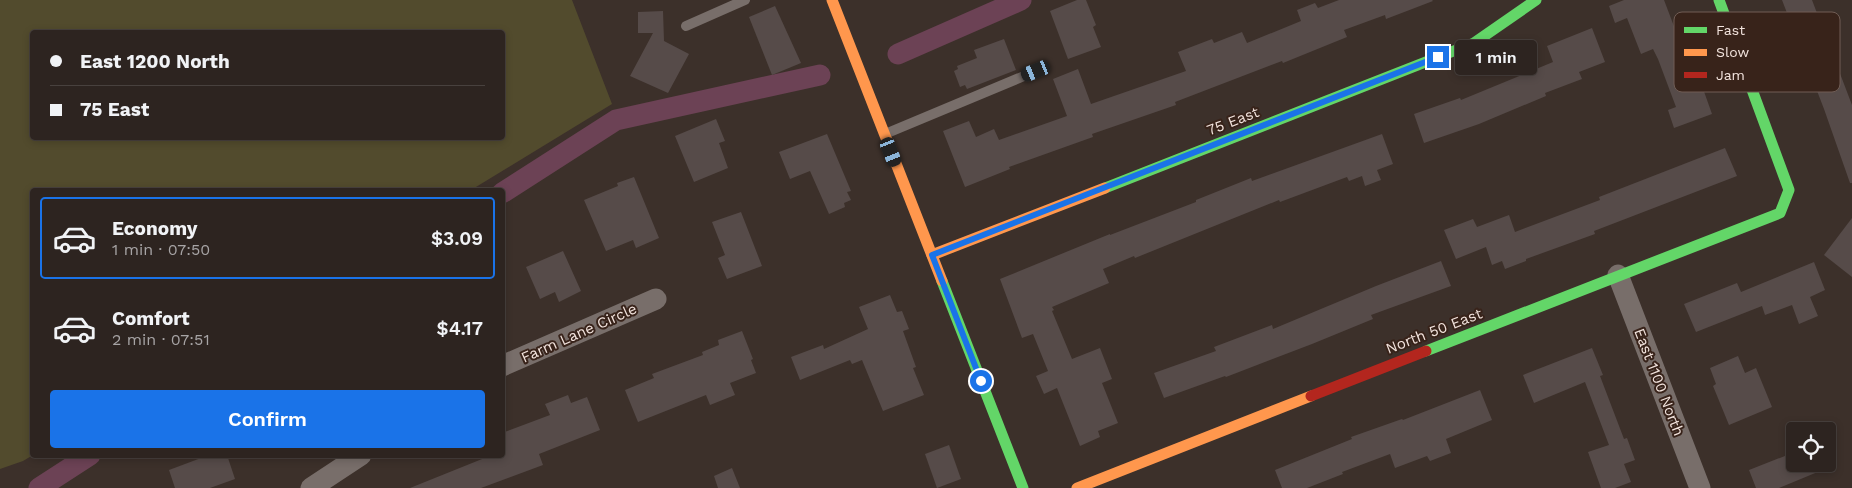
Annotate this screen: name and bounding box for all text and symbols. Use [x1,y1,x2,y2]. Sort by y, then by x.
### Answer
legend [1674,12,1840,92]
text: Fast [1716,22,1745,38]
callout: 1 min [1456,40,1538,74]
text: Slow [1716,44,1749,60]
route end [1427,46,1449,68]
text: 1 min [1475,48,1517,67]
text: East 1200 North [80,50,230,73]
car [1019,58,1052,84]
text: Jam [1716,67,1745,83]
text: 75 East [80,98,149,121]
street label: 75 East [1204,103,1262,139]
car [878,135,903,169]
icon: car [52,216,97,261]
text: Economy [112,217,197,240]
text: $3.09 [431,227,483,250]
text: 1 min · 07:50 [112,240,210,259]
street label: Farm Lane Circle [518,299,640,367]
street label: North 50 East [1383,304,1485,358]
icon: car [52,306,97,351]
text: Comfort [112,307,190,330]
text: $4.17 [437,317,483,340]
street label: East 1100 North [1630,326,1688,438]
text: 2 min · 07:51 [112,330,210,349]
route start [970,370,992,392]
button: Confirm [50,390,485,448]
map controls [1786,422,1836,472]
button: locate [1786,422,1836,472]

